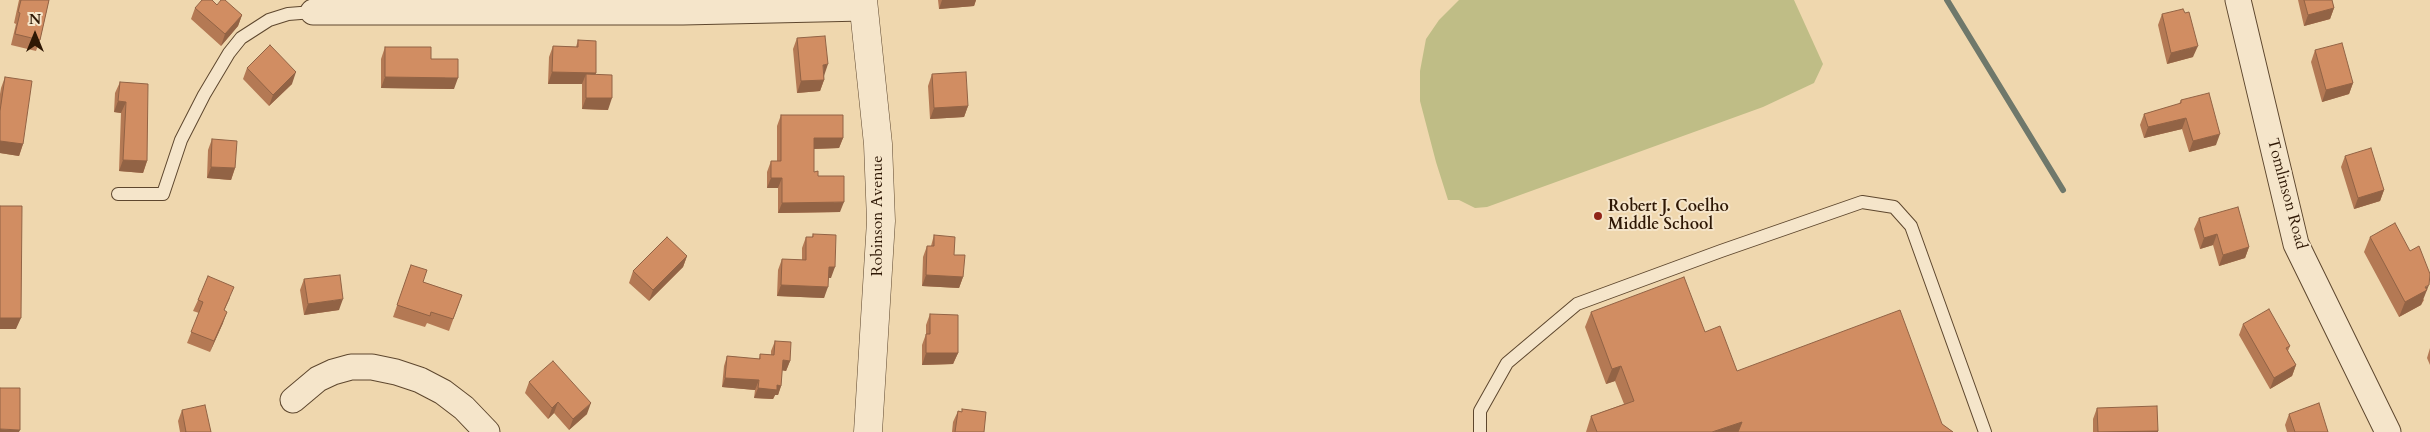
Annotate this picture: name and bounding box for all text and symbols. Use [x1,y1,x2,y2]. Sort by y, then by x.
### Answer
north arrow [10,10,60,60]
text: N [29,10,41,29]
street label: Tomlinson Road [2262,136,2310,252]
street label: Robinson Avenue [868,155,888,277]
place label: Robert J. Coelho Middle School [1608,197,1729,235]
marker: Robert J. Coelho Middle School [1592,210,1604,222]

